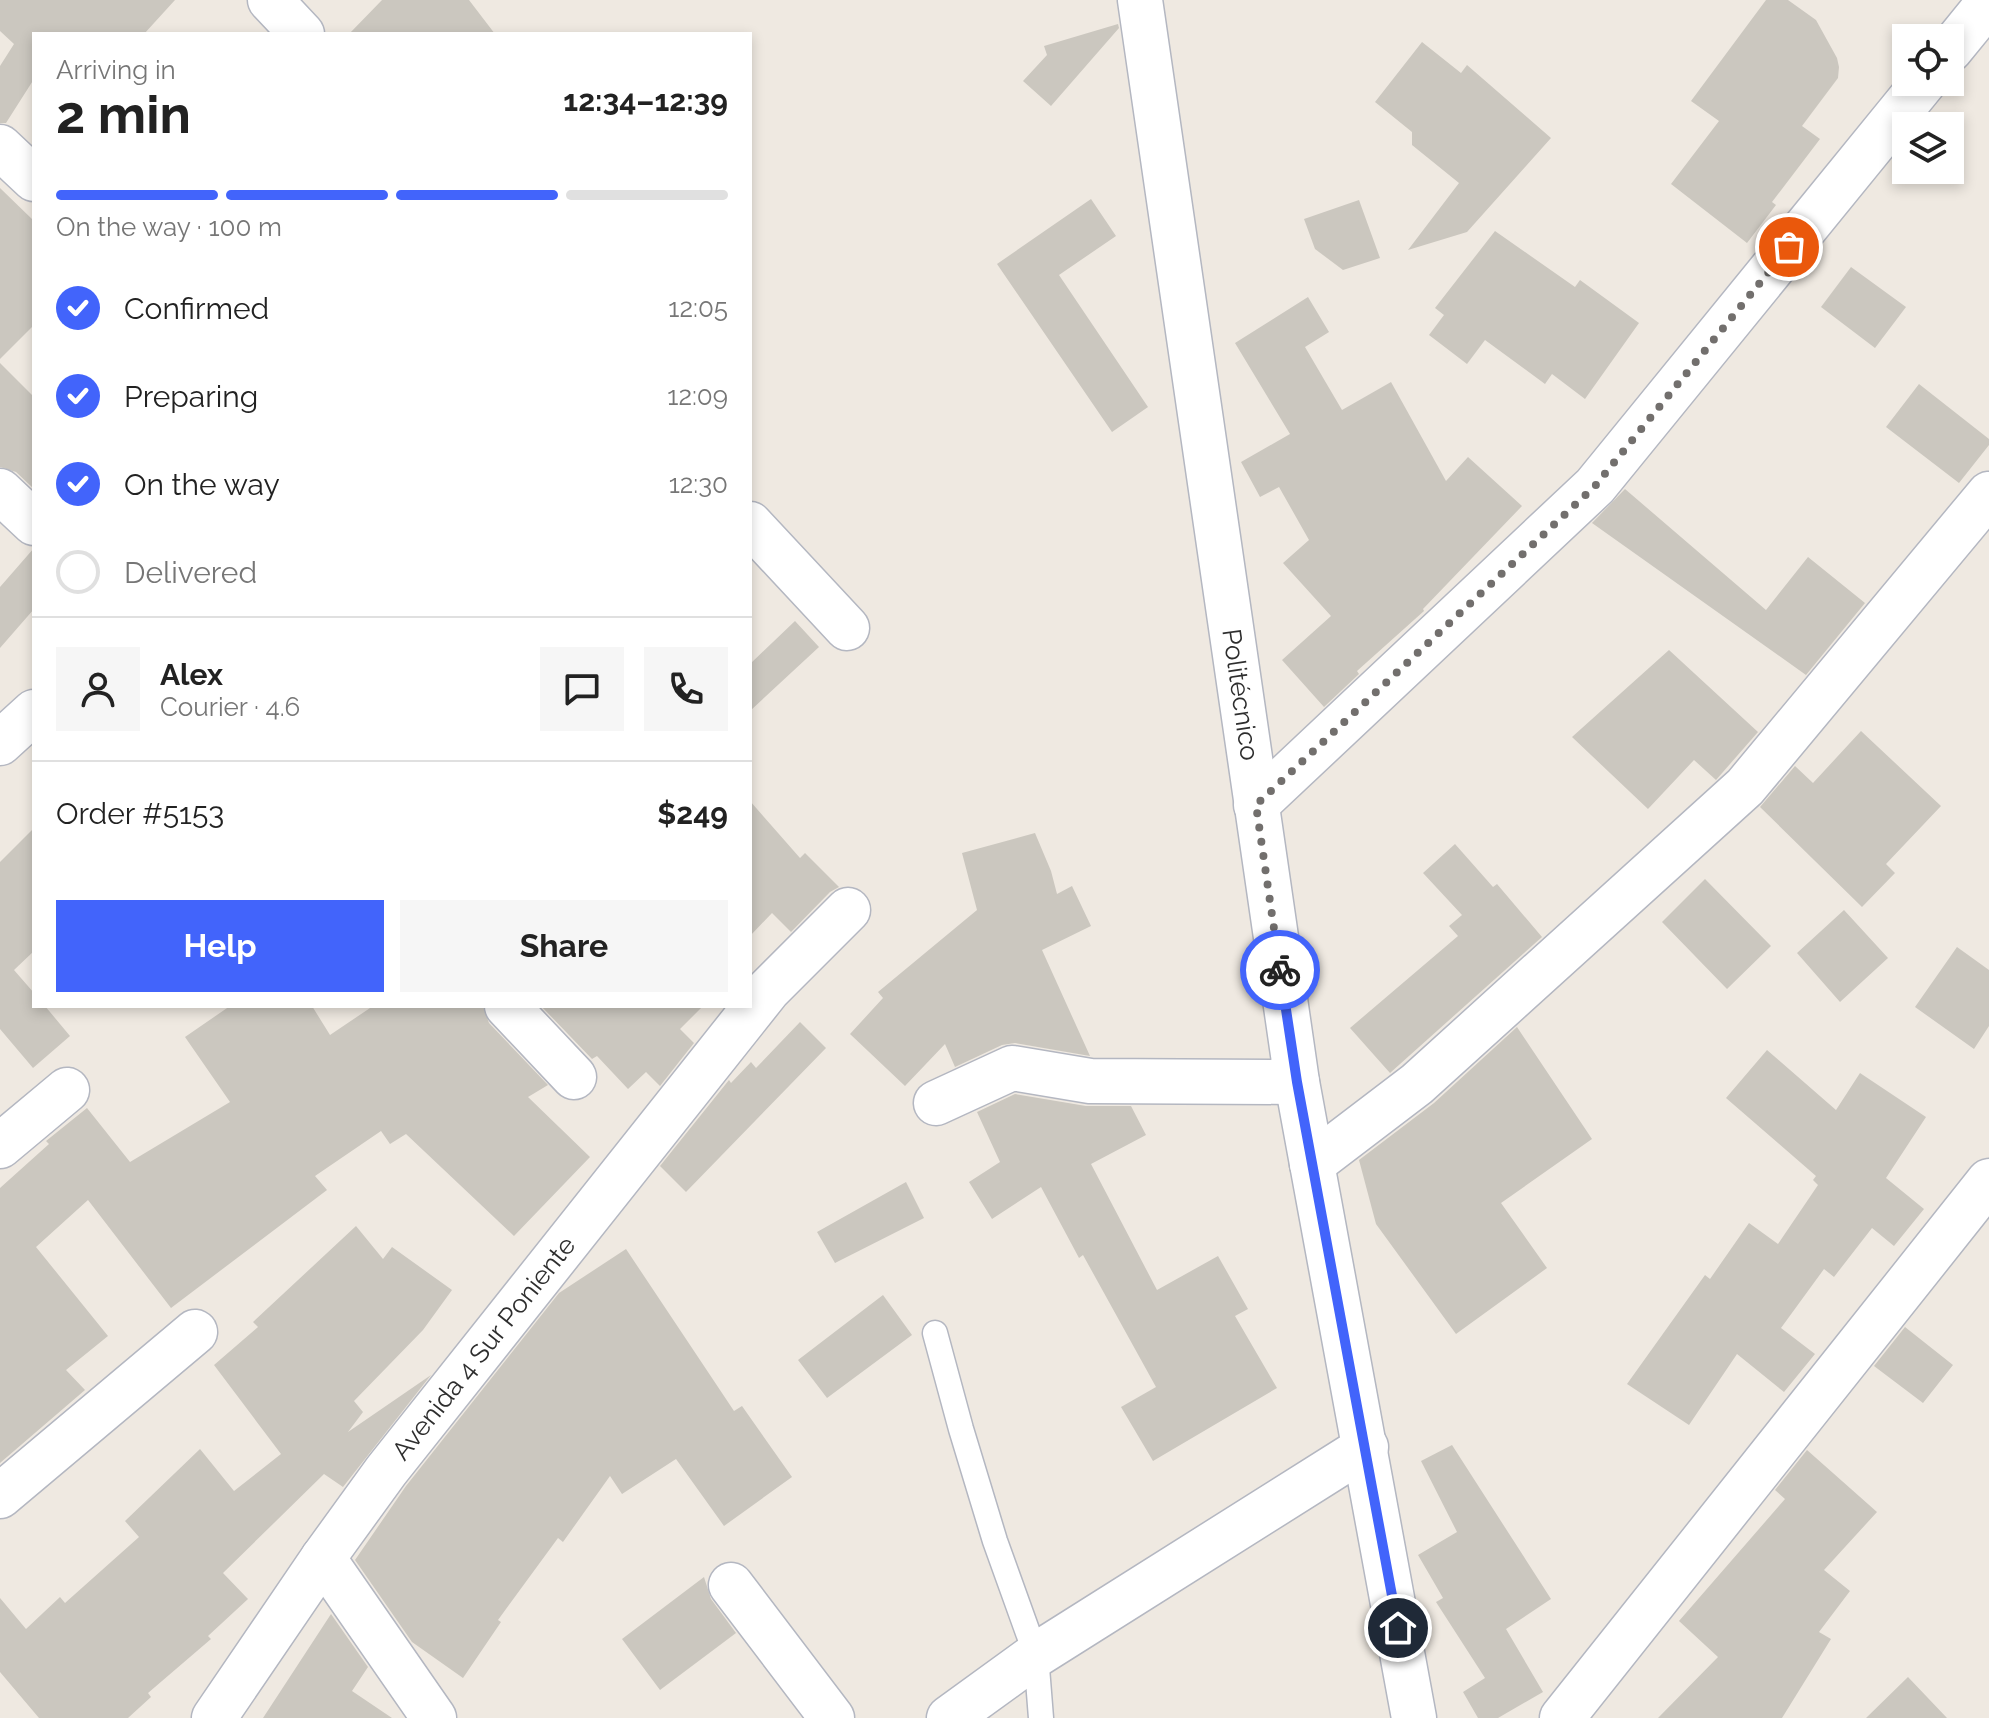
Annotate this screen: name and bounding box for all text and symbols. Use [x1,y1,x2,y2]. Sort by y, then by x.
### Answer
map controls [1892,24,1964,184]
button: locate [1892,24,1964,96]
text: Arriving in [56,55,176,85]
text: 12:34–12:39 [563,83,728,118]
text: 2 min [56,84,191,145]
button: layers [1892,112,1964,184]
text: On the way · 100 m [56,212,282,242]
pin [1755,213,1823,281]
icon: bag [1767,225,1811,269]
icon: check [56,286,100,330]
text: Confirmed [124,291,269,326]
text: 12:05 [668,293,728,323]
icon: check [56,374,100,418]
text: Preparing [124,379,258,414]
text: 12:09 [667,381,728,411]
icon: check [56,462,100,506]
text: On the way [124,467,280,502]
text: 12:30 [669,469,728,499]
text: Delivered [124,555,257,590]
street label: Politécnico [1216,627,1265,763]
button: person [56,647,140,731]
button: chat [540,647,624,731]
button: phone [644,647,728,731]
text: Alex [160,657,223,692]
text: Courier · 4.6 [160,692,300,722]
text: Order #5153 [56,796,224,831]
text: $249 [657,796,728,831]
button: Help [56,900,384,992]
button: Share [400,900,728,992]
courier [1240,930,1320,1010]
icon: bike [1258,948,1302,992]
street label: Avenida 4 Sur Poniente [386,1230,581,1466]
pin [1364,1594,1432,1662]
icon: home [1376,1606,1420,1650]

